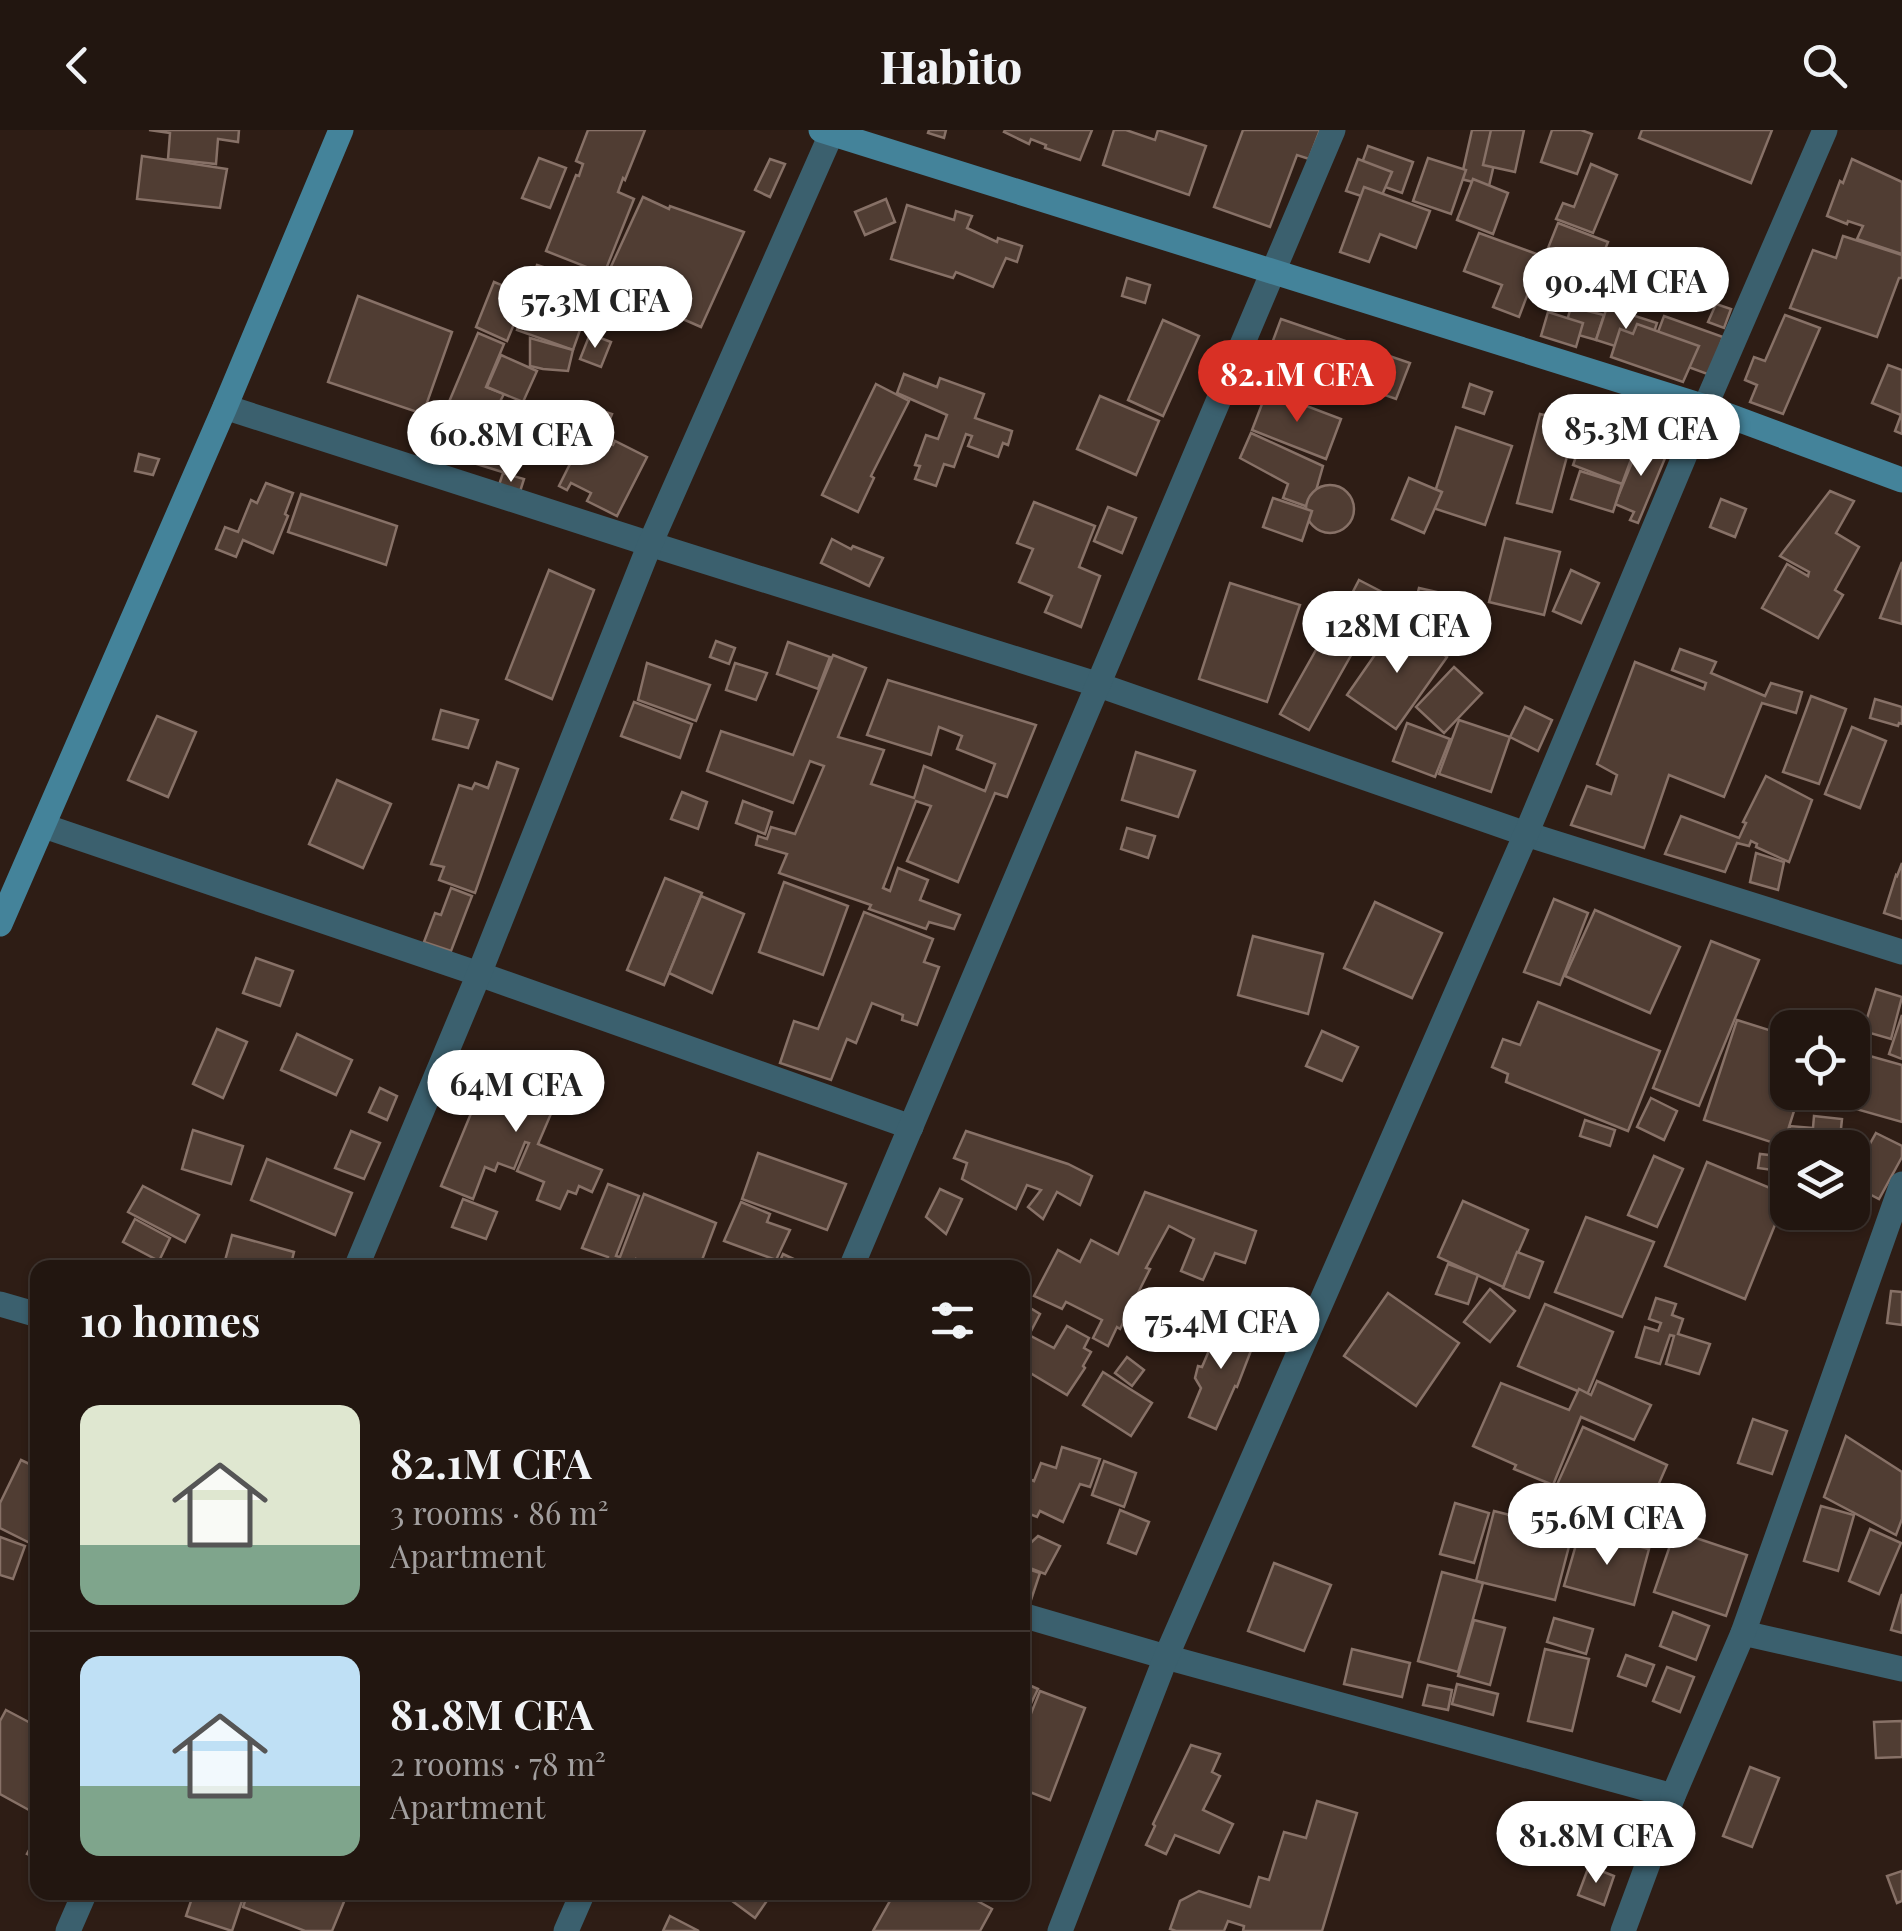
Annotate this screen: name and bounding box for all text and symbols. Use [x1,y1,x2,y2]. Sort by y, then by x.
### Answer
text: Habito [880,35,1022,95]
icon: back [50,38,105,93]
icon: search [1797,38,1852,93]
pin: 90.4M CFA [1512,247,1740,332]
text: 90.4M CFA [1545,258,1707,301]
pin: 57.3M CFA [481,266,709,351]
text: 57.3M CFA [520,277,670,320]
pin: 82.1M CFA [1183,340,1411,425]
text: 82.1M CFA [1220,351,1374,394]
pin: 85.3M CFA [1527,394,1755,479]
pin: 60.8M CFA [397,400,625,485]
text: 85.3M CFA [1564,405,1718,448]
text: 60.8M CFA [429,411,593,454]
pin: 128M CFA [1294,591,1500,676]
text: 128M CFA [1324,602,1470,645]
map controls [1770,1010,1870,1230]
button: locate [1770,1010,1870,1110]
pin: 64M CFA [424,1050,608,1135]
text: 64M CFA [449,1061,583,1104]
button: layers [1770,1130,1870,1230]
pin: 75.4M CFA [1107,1287,1335,1372]
text: 10 homes [80,1292,260,1348]
icon: filters [925,1293,980,1348]
text: 75.4M CFA [1144,1298,1298,1341]
text: 82.1M CFA [390,1434,592,1490]
icon: home [160,1445,280,1565]
pin: 55.6M CFA [1493,1483,1721,1568]
text: 3 rooms · 86 m² [390,1490,609,1533]
text: 55.6M CFA [1530,1494,1684,1537]
text: Apartment [390,1533,545,1576]
text: 81.8M CFA [390,1685,593,1741]
icon: home [160,1696,280,1816]
text: 2 rooms · 78 m² [390,1741,606,1784]
text: Apartment [390,1784,545,1827]
pin: 81.8M CFA [1482,1801,1710,1886]
text: 81.8M CFA [1518,1812,1674,1855]

